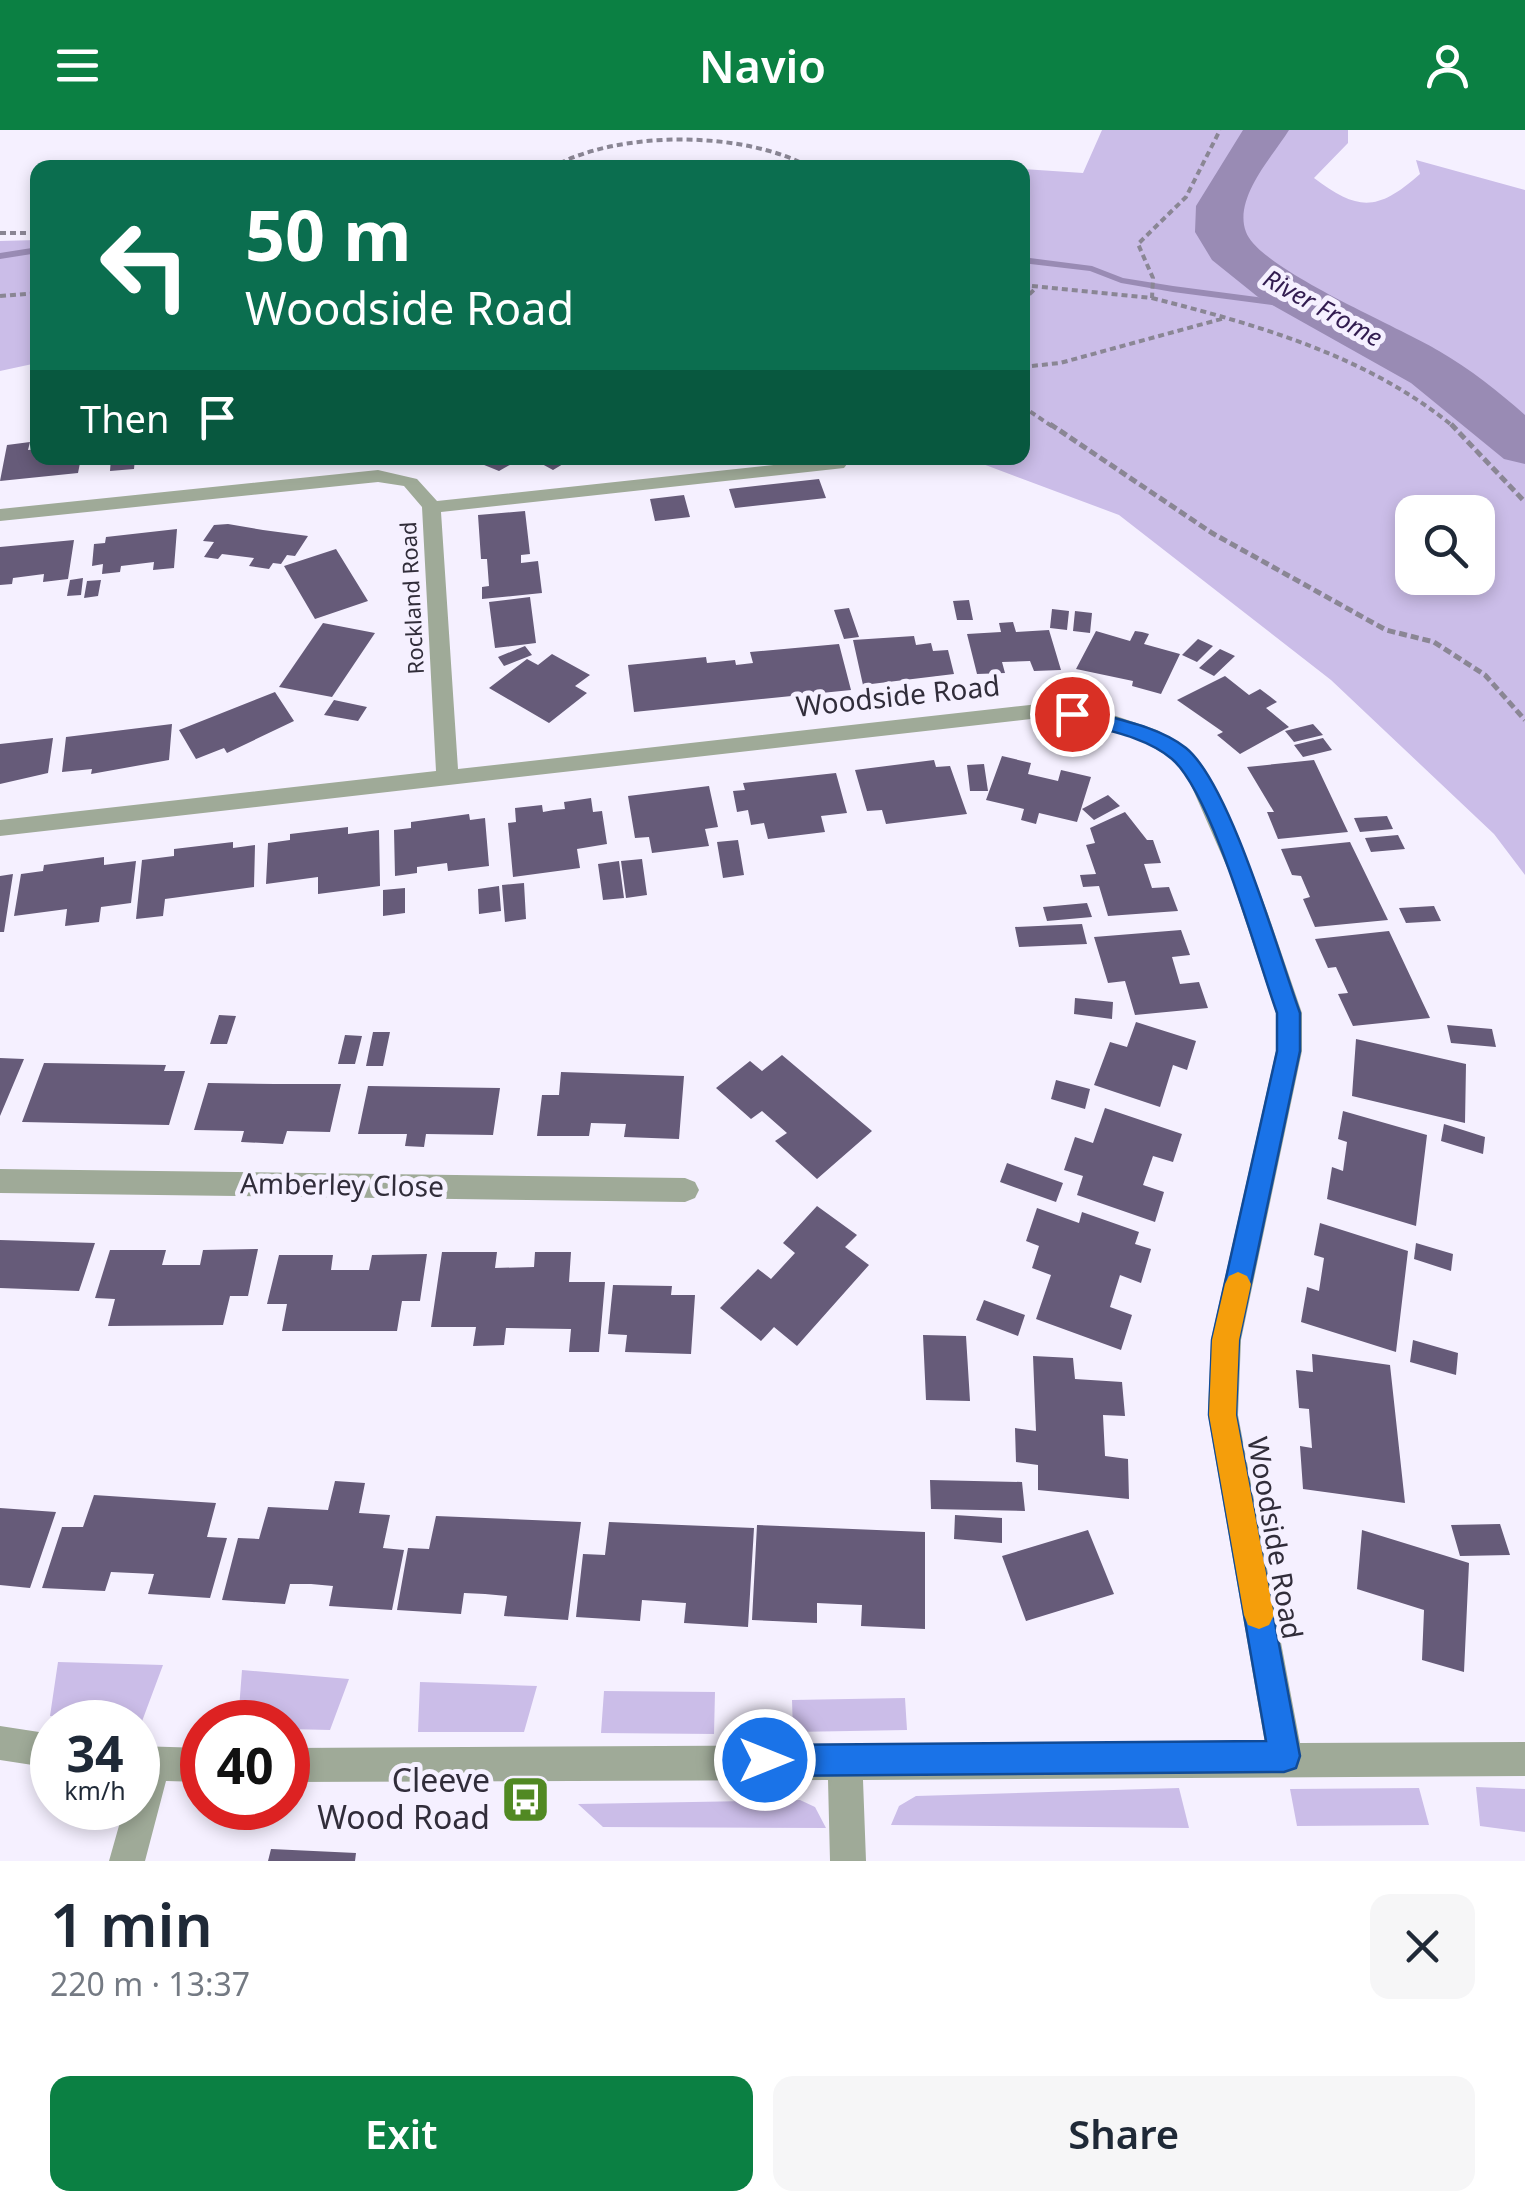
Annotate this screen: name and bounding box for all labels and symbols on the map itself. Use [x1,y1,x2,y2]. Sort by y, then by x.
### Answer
water label: River Frome [1258,260,1389,354]
street label: Rockland Road [392,521,430,675]
street label: Woodside Road [794,665,1002,725]
pin [1030,672,1115,757]
street label: Amberley Close [240,1163,444,1205]
street label: Woodside Road [1239,1434,1312,1642]
speed limit sign: 40 [180,1700,310,1830]
position arrow [713,1708,817,1812]
place label: Cleeve Wood Road [317,1758,490,1838]
bus stop icon: Cleeve Wood Road [499,1773,551,1825]

